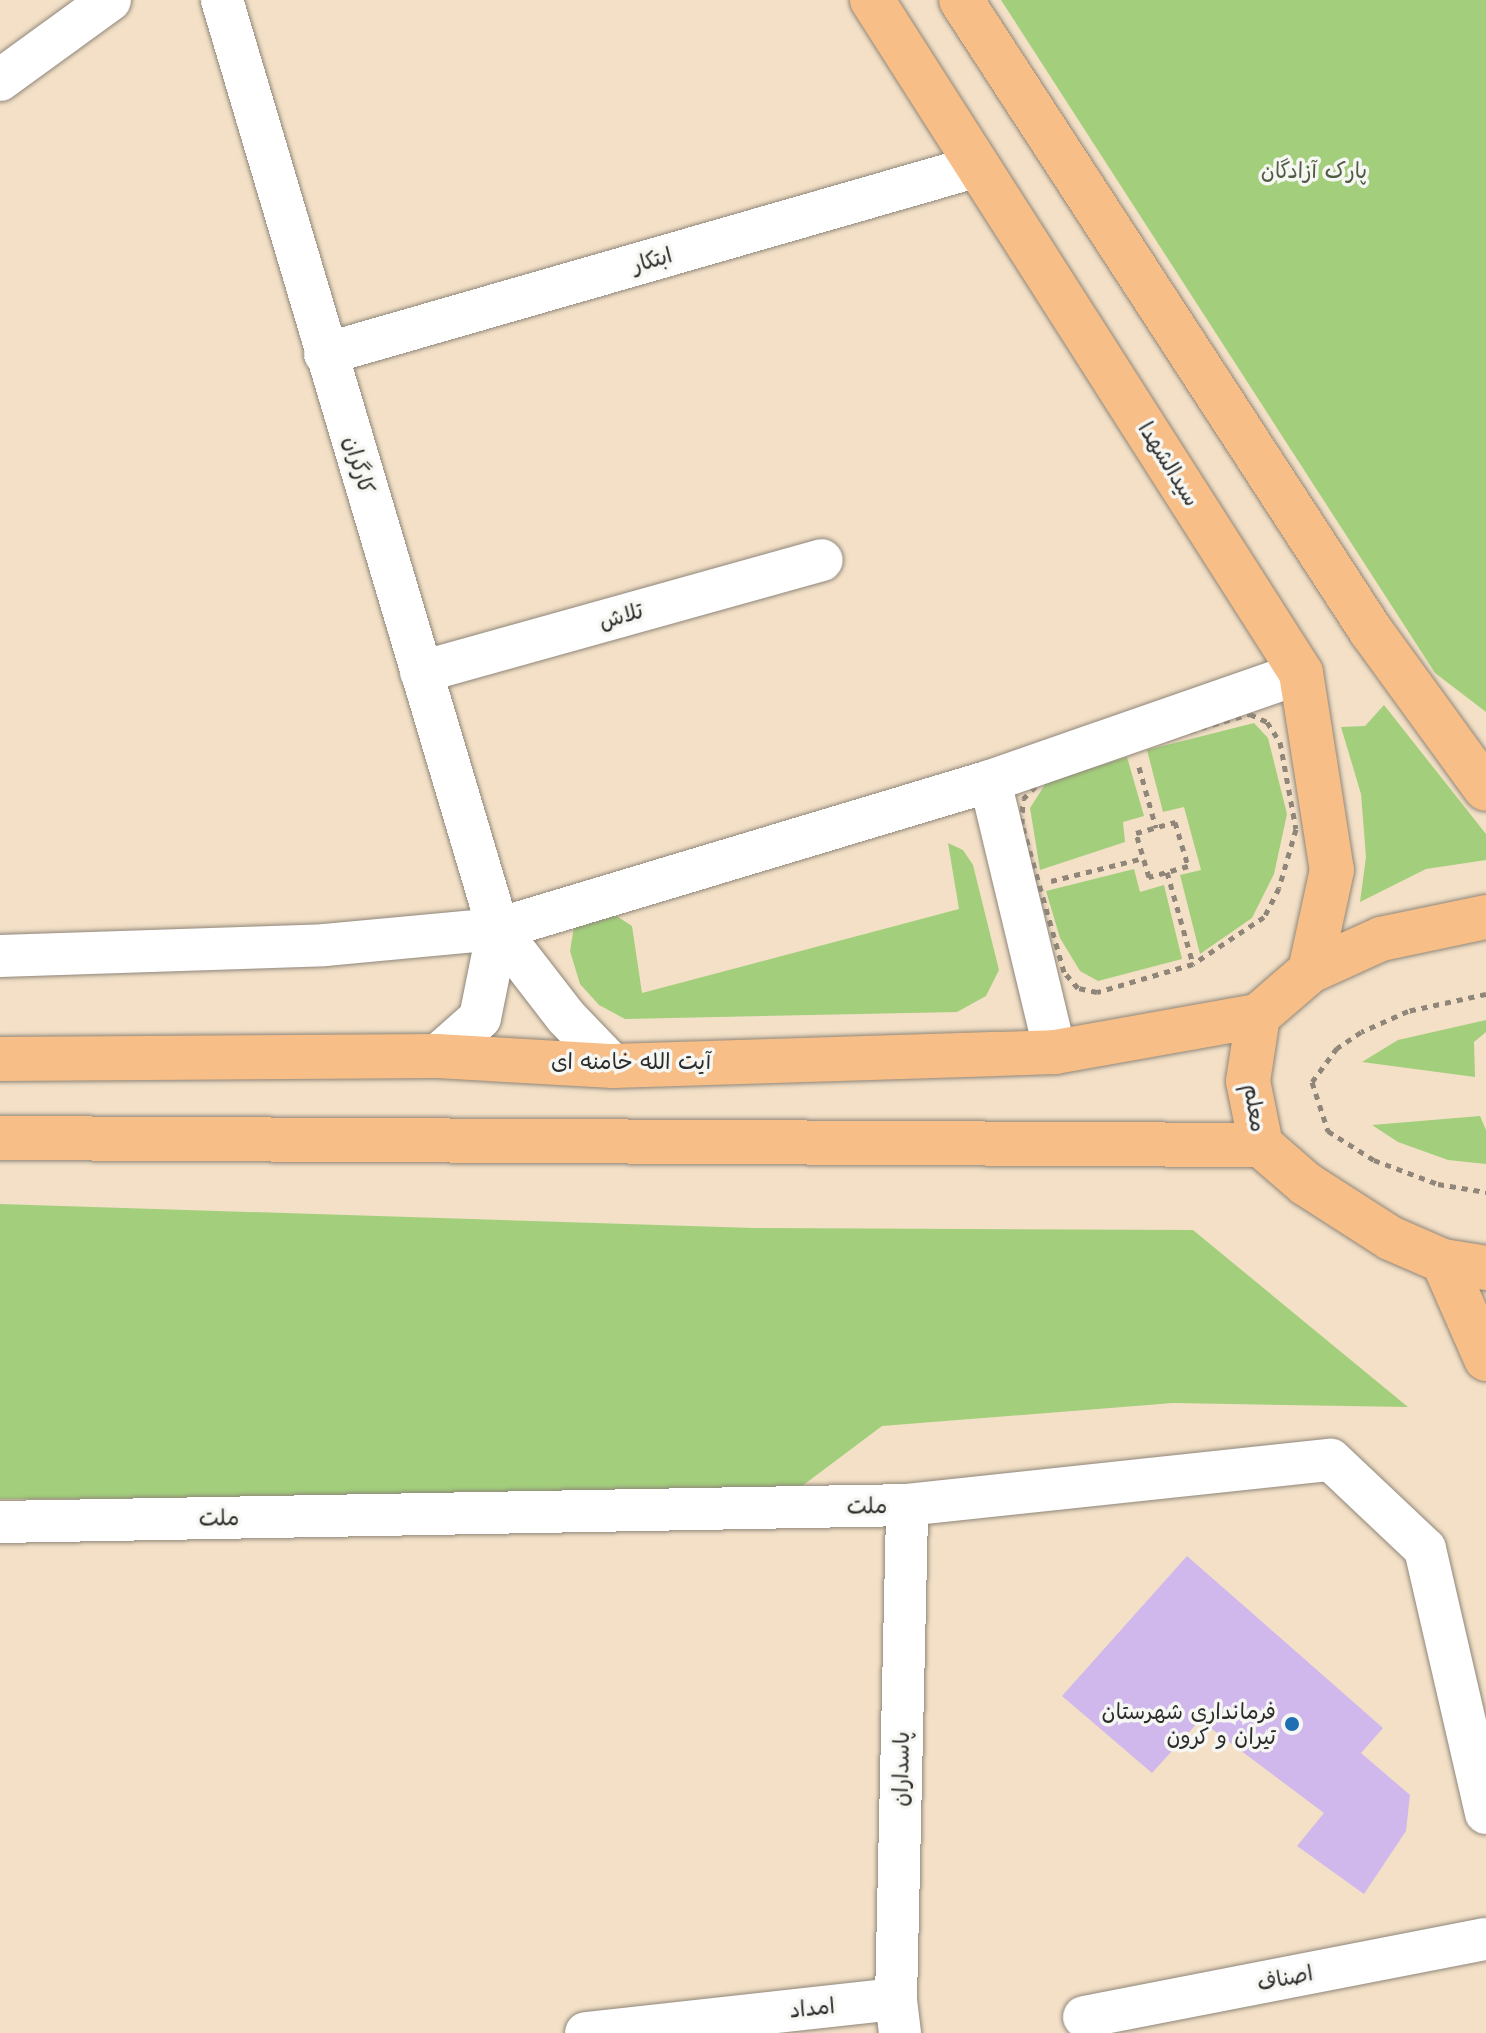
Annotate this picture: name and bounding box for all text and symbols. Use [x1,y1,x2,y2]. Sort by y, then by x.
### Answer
park label: پارک آزادگان [1261,158,1367,184]
street label: ابتکار [629,242,675,278]
street label: سیدالشهدا [1133,417,1205,511]
street label: کارگران [338,433,380,497]
street label: تلاش [596,597,646,635]
street label: آیت الله خامنه ای [551,1049,711,1075]
street label: معلم [1238,1082,1272,1134]
street label: ملت [846,1492,888,1520]
street label: ملت [198,1504,240,1532]
place label: فرمانداری شهرستان تیران و کرون [1102,1698,1276,1750]
marker: فرمانداری شهرستان تیران و کرون [1283,1715,1301,1733]
street label: پاسداران [887,1731,915,1807]
street label: اصناف [1255,1960,1315,1996]
street label: امداد [788,1992,836,2024]

